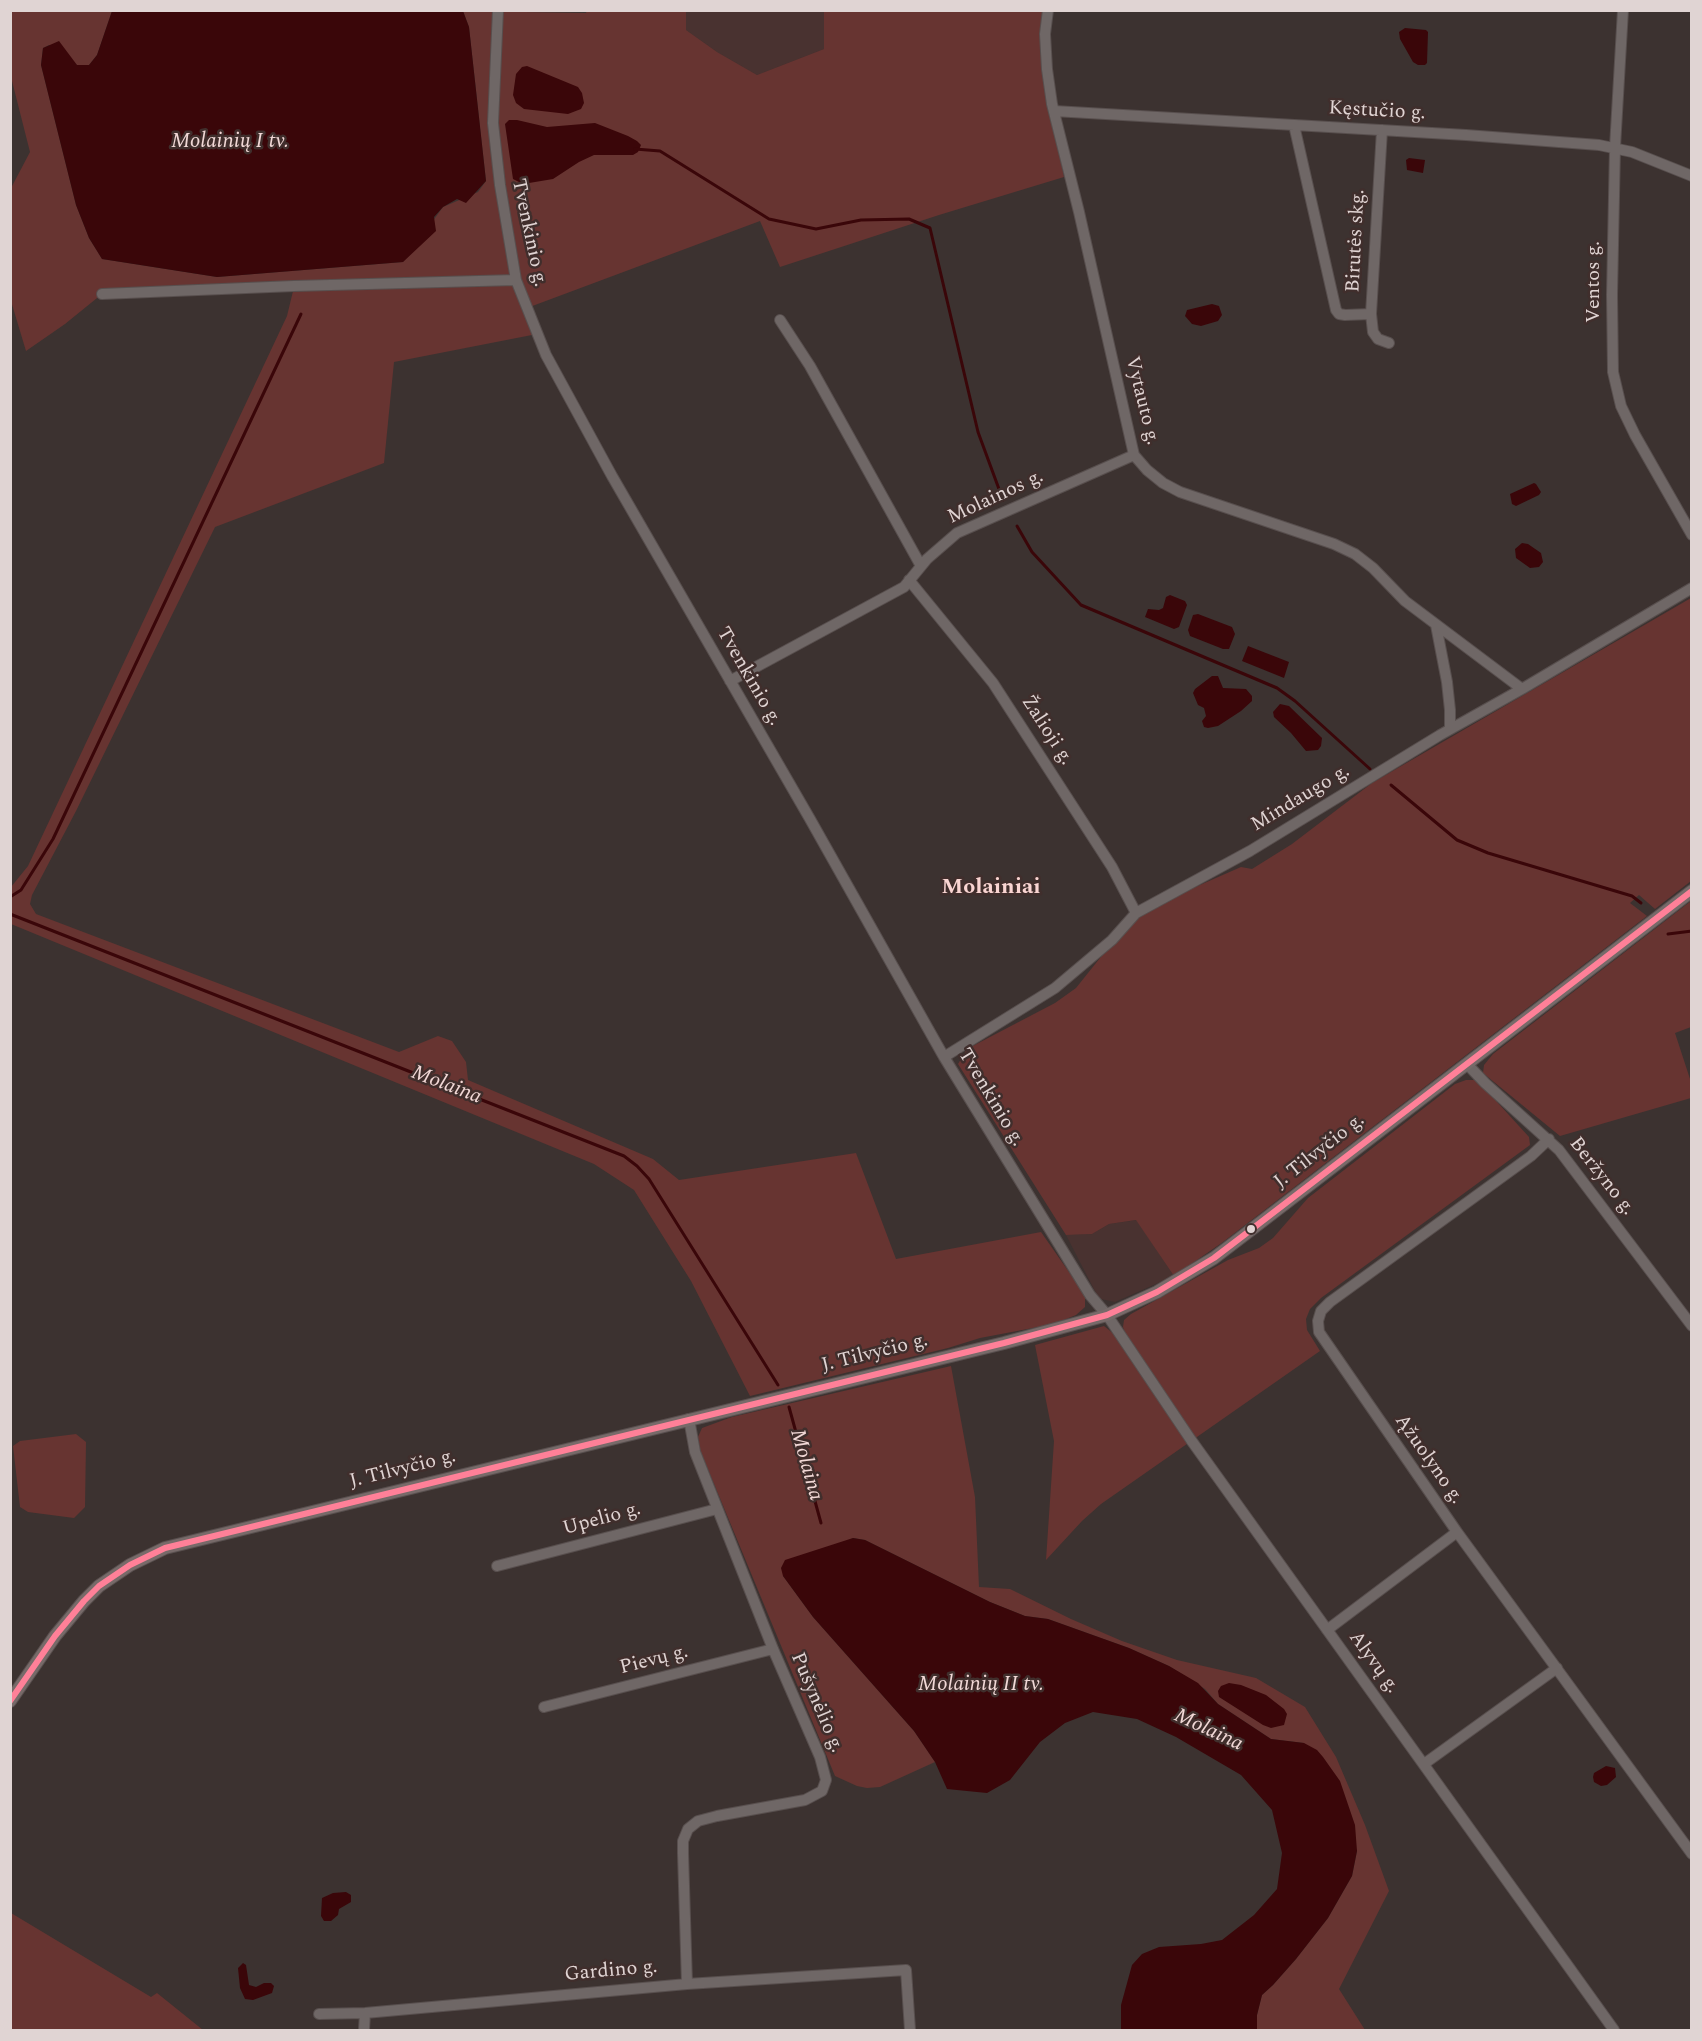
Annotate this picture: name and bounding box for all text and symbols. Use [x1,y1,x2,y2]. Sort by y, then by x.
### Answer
street label: Kęstučio g. [1328,97,1426,127]
water label: Molainių I tv. [171,130,289,156]
street label: Tvenkinio g. [505,177,551,289]
street label: Birutės skg. [1342,189,1372,293]
street label: Ventos g. [1583,241,1607,323]
street label: Vytauto g. [1118,354,1164,448]
street label: Molainos g. [944,465,1048,531]
street label: Tvenkinio g. [710,623,786,731]
street label: Žalioji g. [1015,692,1077,770]
street label: Mindaugo g. [1247,760,1355,838]
district label: Molainiai [941,876,1041,902]
street label: Tvenkinio g. [951,1045,1029,1151]
water label: Molaina [407,1061,485,1111]
street label: J. Tilvyčio g. [1270,1109,1370,1195]
street label: Beržyno g. [1563,1133,1639,1221]
unlabelled marker [1245,1223,1257,1235]
street label: J. Tilvyčio g. [819,1329,931,1379]
street label: Ąžuolyno g. [1388,1410,1468,1510]
water label: Molaina [783,1426,827,1504]
street label: J. Tilvyčio g. [347,1445,459,1495]
street label: Upelio g. [560,1498,644,1542]
street label: Alyvų g. [1342,1627,1404,1699]
street label: Pievų g. [617,1641,691,1681]
street label: Pušynėlio g. [784,1649,848,1757]
water label: Molainių II tv. [918,1673,1044,1699]
water label: Molaina [1169,1704,1247,1758]
street label: Gardino g. [564,1956,658,1988]

